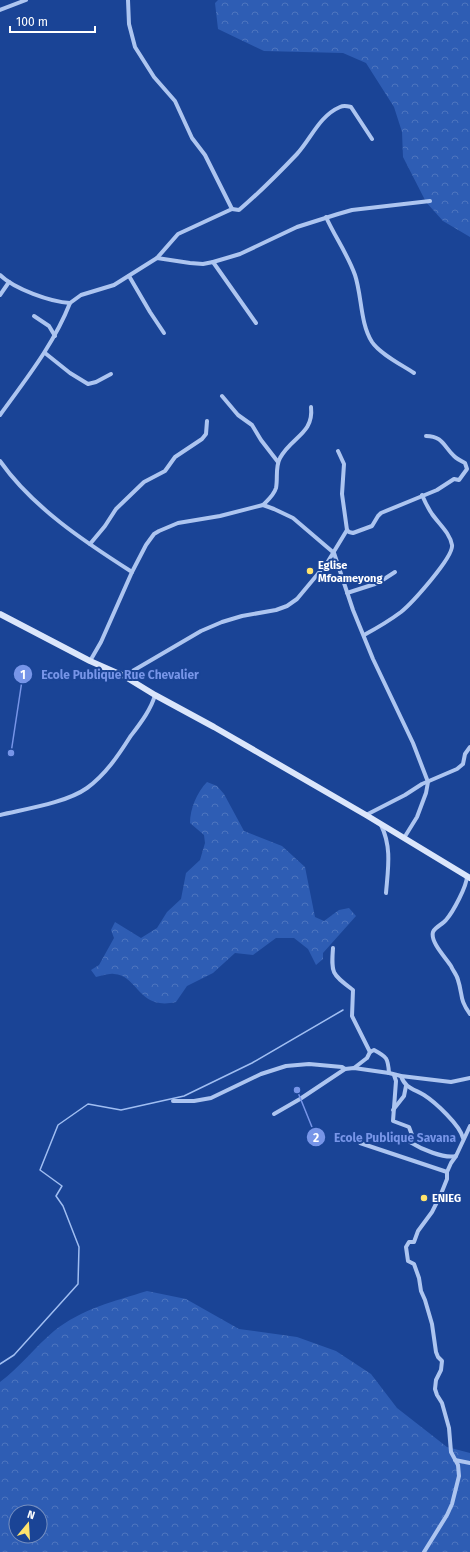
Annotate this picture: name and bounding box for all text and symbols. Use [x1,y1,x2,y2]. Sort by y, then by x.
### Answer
scale bar [10,8,95,34]
text: 100 m [16,15,48,29]
place label: Eglise Mfoameyong [318,559,383,585]
marker: Eglise Mfoameyong [305,566,315,576]
callout: Ecole Publique Rue Chevalier [13,662,207,686]
text: 1 [20,668,26,682]
text: Ecole Publique Rue Chevalier [41,668,199,682]
callout: Ecole Publique Savana [306,1125,464,1149]
text: 2 [313,1131,319,1145]
text: Ecole Publique Savana [334,1131,457,1145]
place label: ENIEG [432,1192,461,1205]
marker: ENIEG [419,1193,429,1203]
north arrow [8,1504,48,1544]
text: N [25,1508,36,1522]

